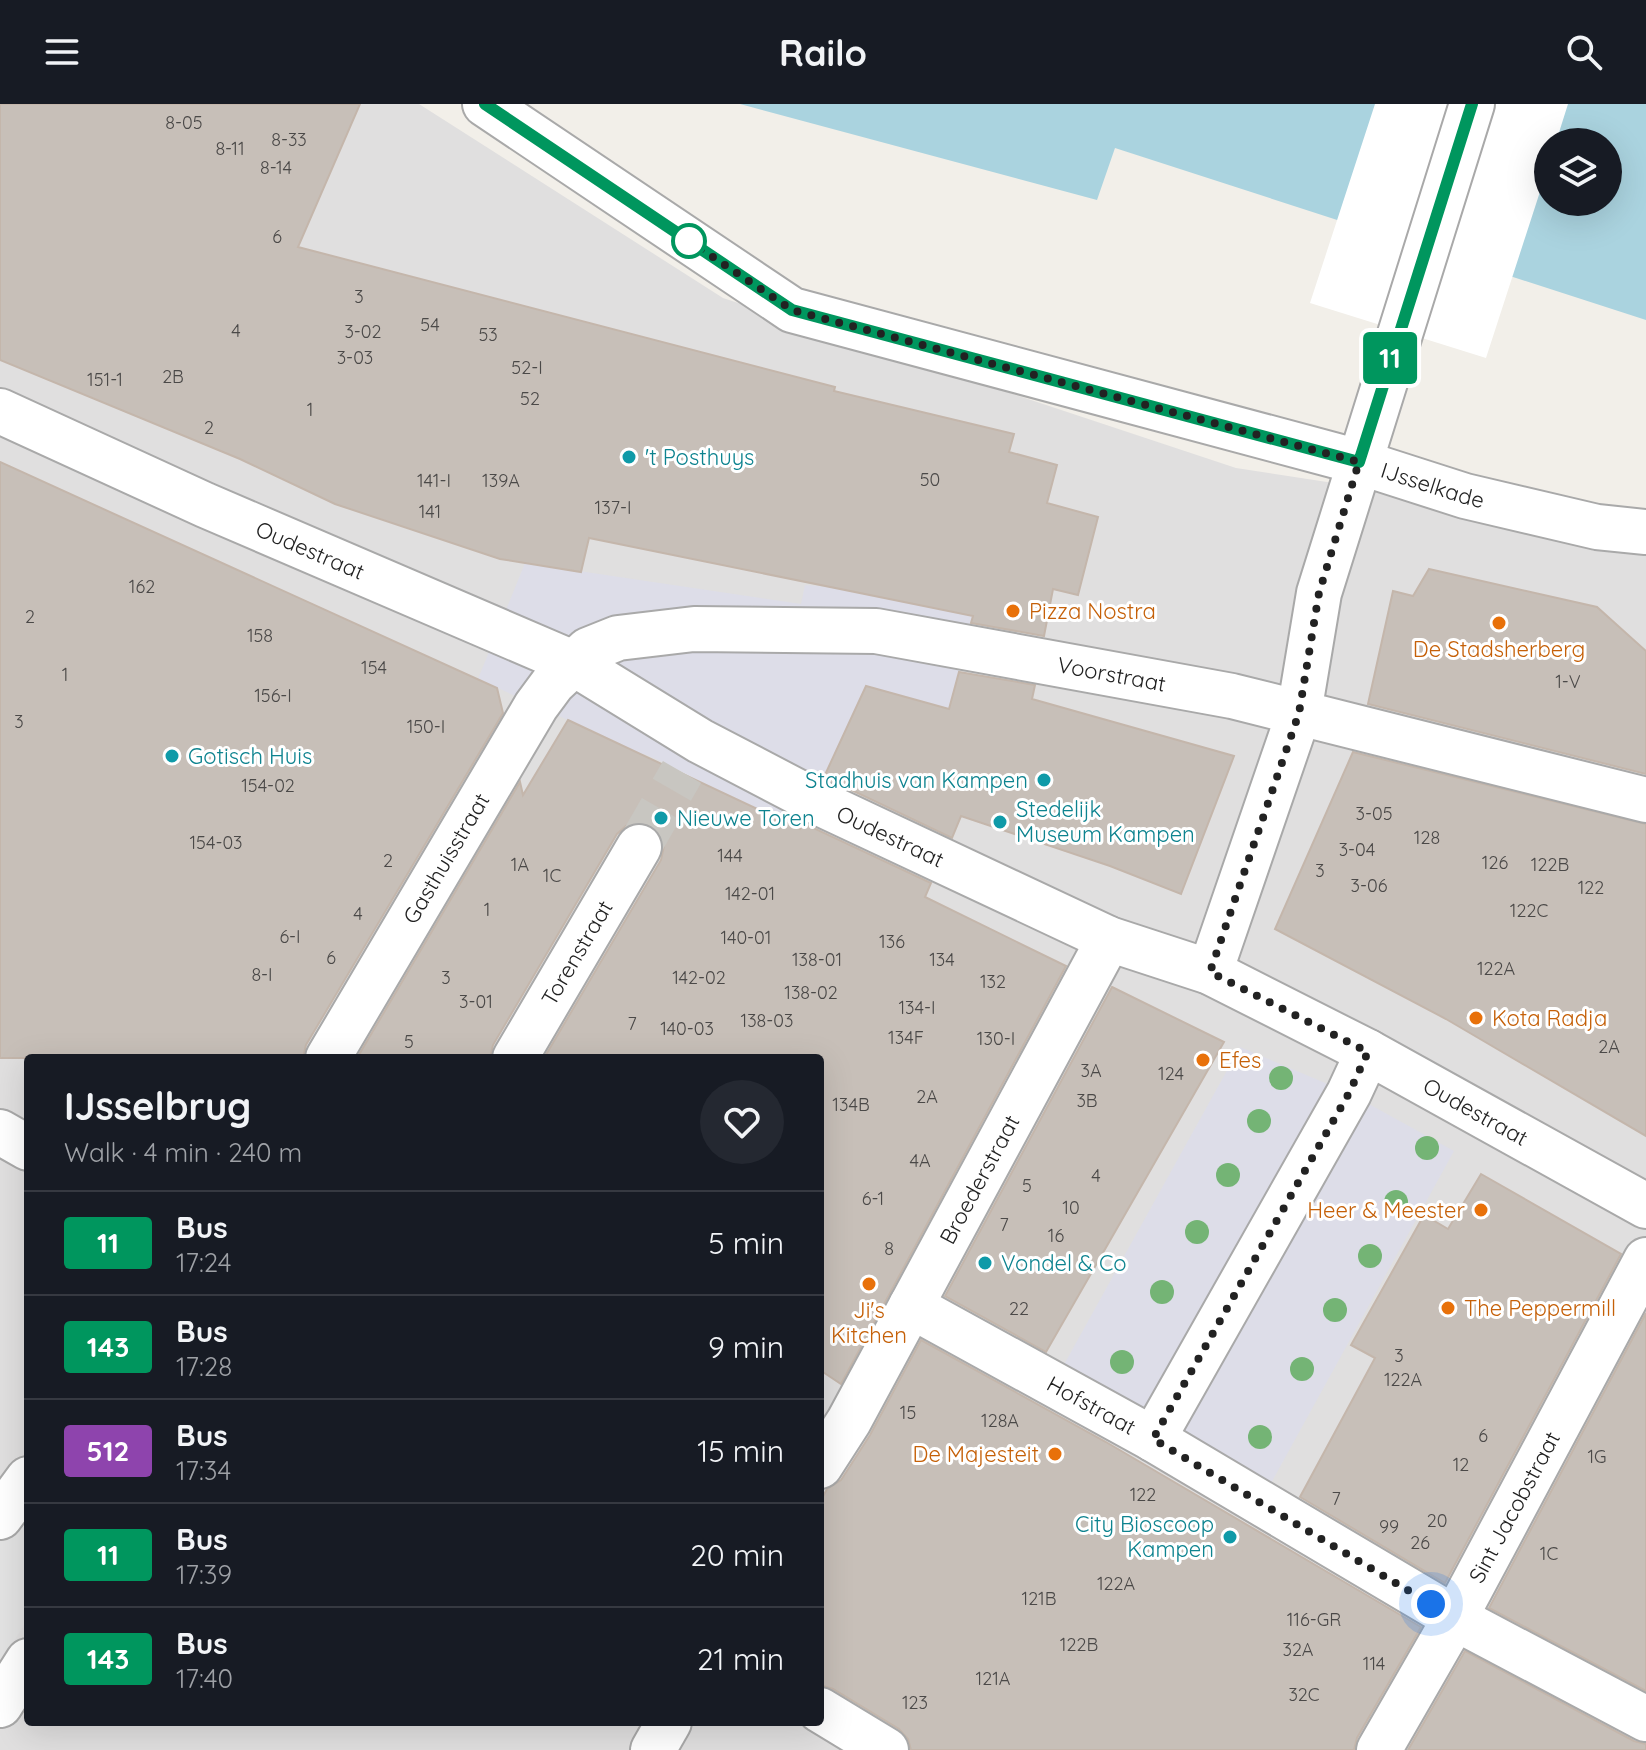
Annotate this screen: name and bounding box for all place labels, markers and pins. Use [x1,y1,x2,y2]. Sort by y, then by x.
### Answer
unlabelled marker [672,224,706,258]
place label: 't Posthuys [645,443,754,471]
marker: 't Posthuys [620,448,638,466]
place label: Pizza Nostra [1029,597,1156,625]
marker: Pizza Nostra [1004,602,1022,620]
marker: De Stadsherberg [1490,614,1508,632]
place label: De Stadsherberg [1413,635,1585,663]
place label: Gotisch Huis [188,742,312,770]
marker: Gotisch Huis [163,747,181,765]
place label: Stadhuis van Kampen [805,766,1028,794]
marker: Stadhuis van Kampen [1035,771,1053,789]
place label: Stedelijk Museum Kampen [1016,795,1195,848]
place label: Nieuwe Toren [677,804,815,832]
marker: Nieuwe Toren [652,809,670,827]
marker: Stedelijk Museum Kampen [991,813,1009,831]
place label: Kota Radja [1492,1004,1607,1032]
marker: Kota Radja [1467,1009,1485,1027]
place label: Efes [1219,1046,1261,1074]
marker: Efes [1194,1051,1212,1069]
place label: Heer & Meester [1307,1196,1466,1224]
marker: Heer & Meester [1472,1201,1490,1219]
place label: Vondel & Co [1001,1249,1127,1277]
marker: Vondel & Co [976,1254,994,1272]
marker: Ji's Kitchen [860,1275,878,1293]
place label: The Peppermill [1464,1294,1616,1322]
place label: Ji's Kitchen [831,1296,907,1349]
marker: The Peppermill [1439,1299,1457,1317]
place label: De Majesteit [912,1440,1039,1468]
marker: De Majesteit [1046,1445,1064,1463]
place label: City Bioscoop Kampen [1075,1510,1214,1563]
marker: City Bioscoop Kampen [1221,1528,1239,1546]

